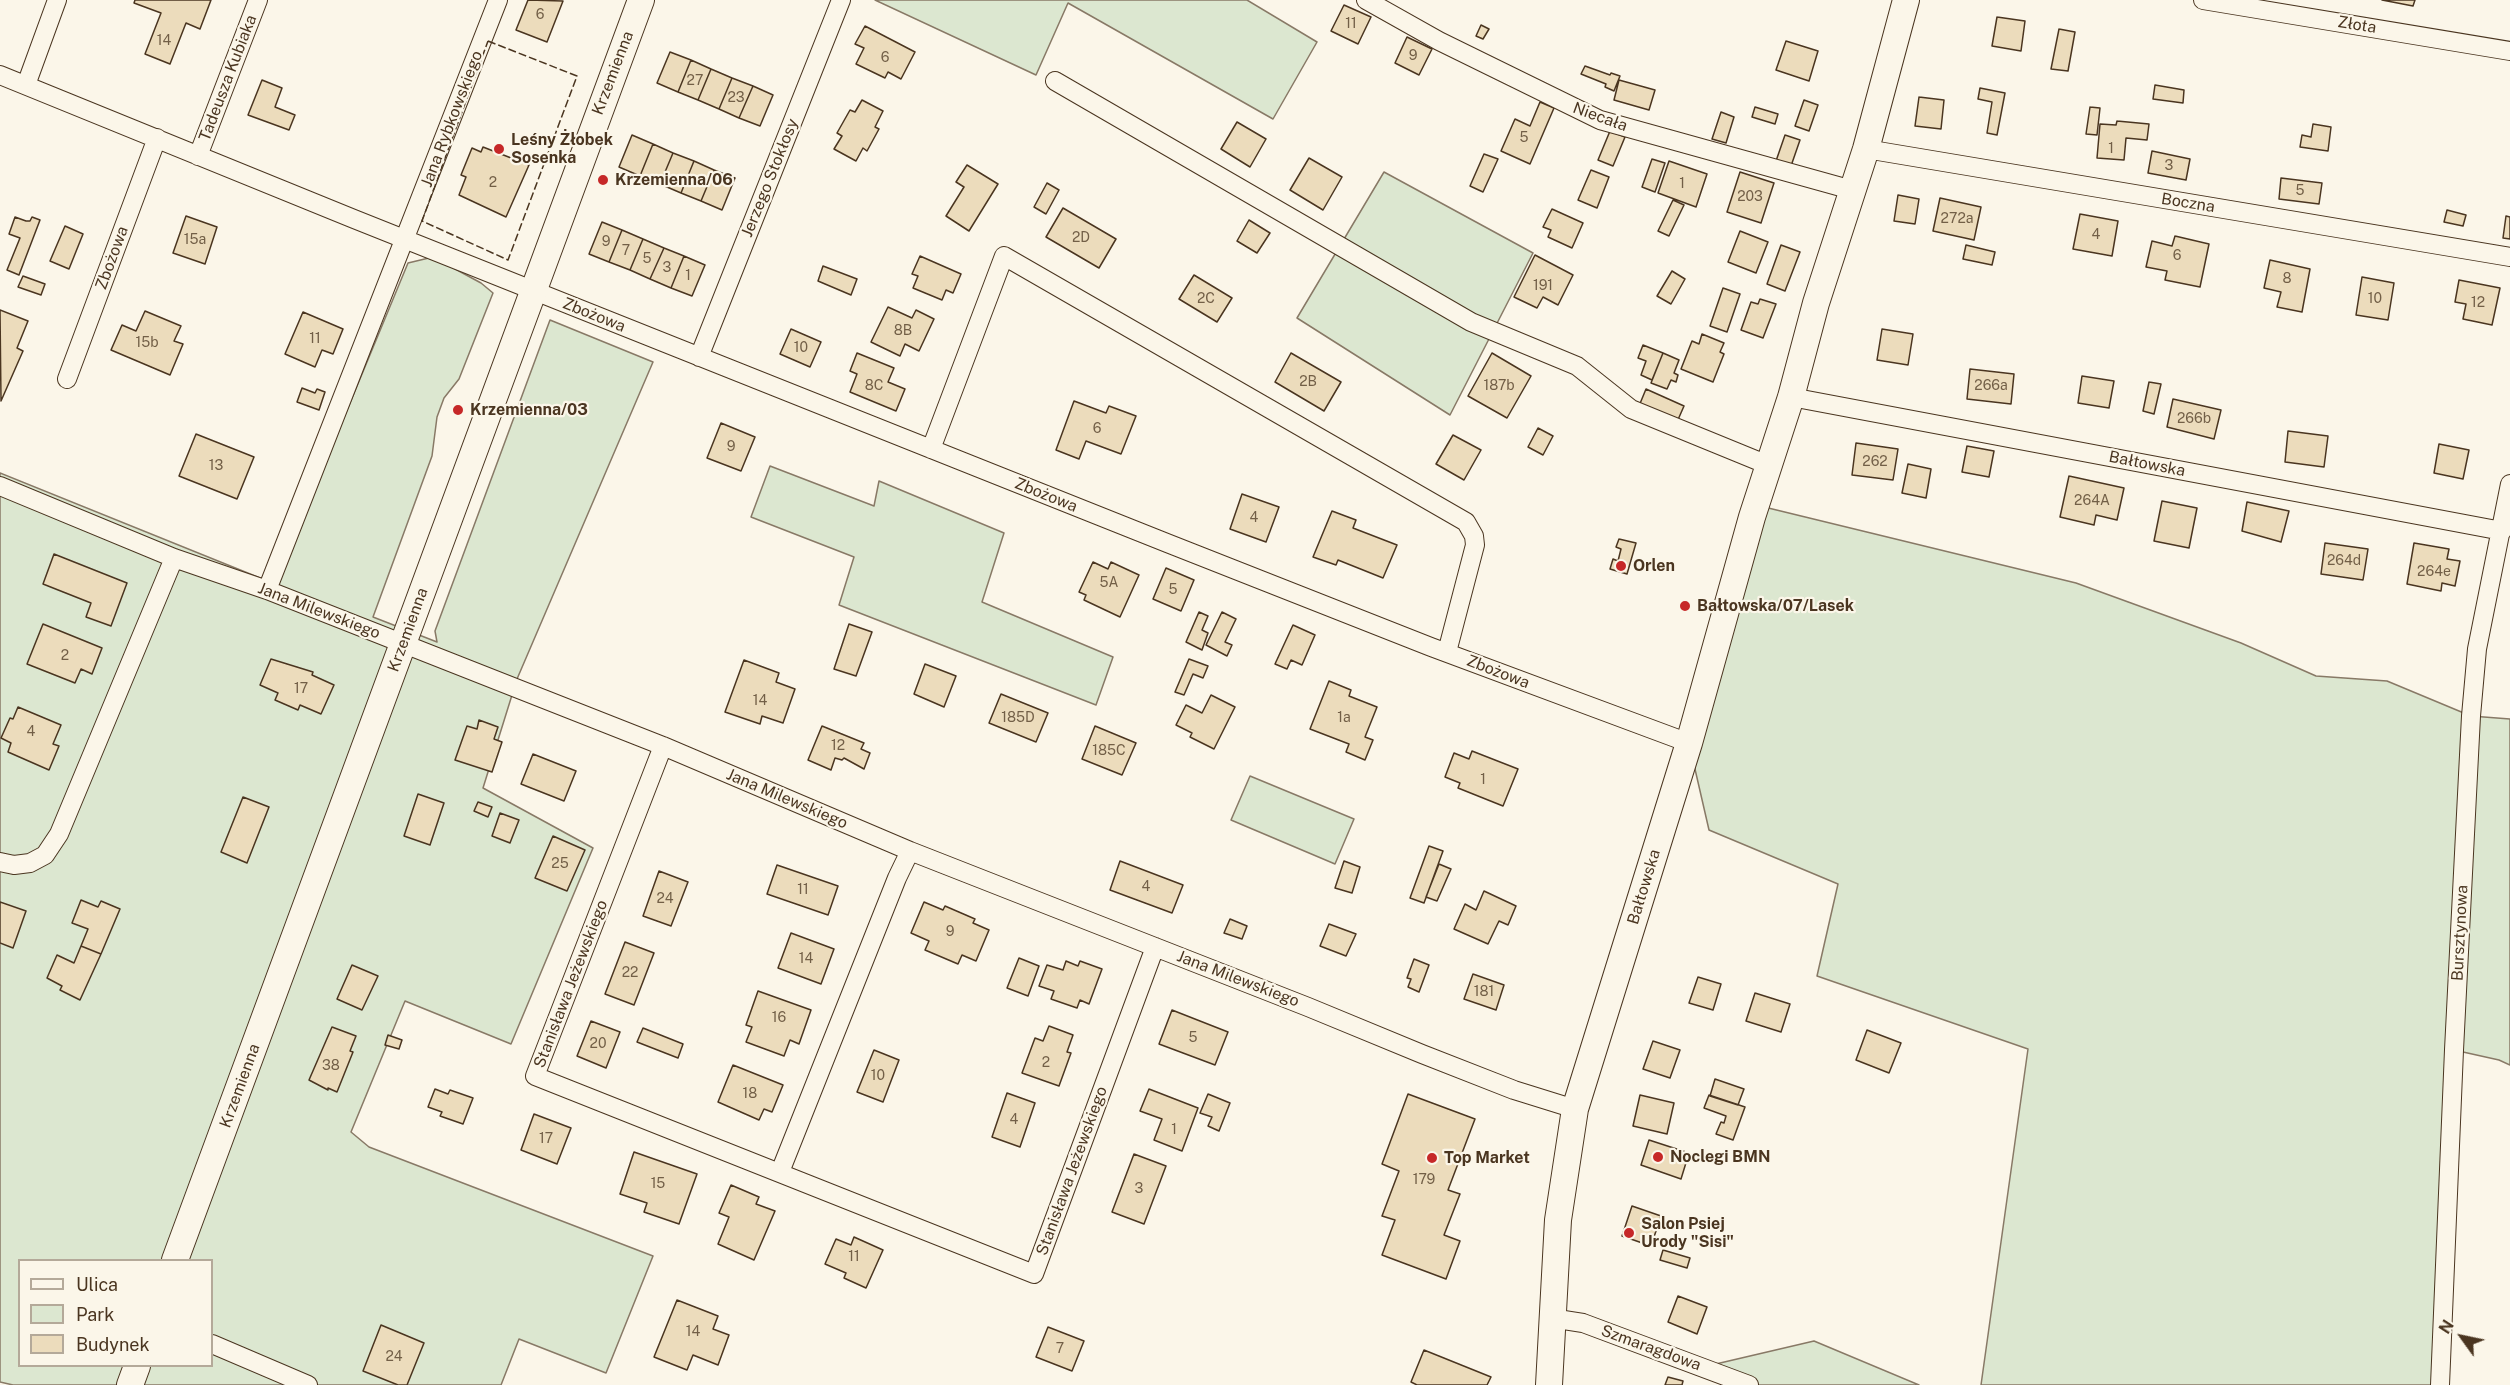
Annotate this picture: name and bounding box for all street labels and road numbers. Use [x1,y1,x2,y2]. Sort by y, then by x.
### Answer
street label: Tadeusza Kubiaka [195,12,261,144]
street label: Złota [2336,12,2378,38]
street label: Krzemienna [588,28,638,118]
street label: Jana Rybkowskiego [417,48,487,190]
street label: Niecała [1570,98,1630,136]
street label: Jerzego Stokłosy [737,116,803,240]
street label: Boczna [2160,189,2216,217]
street label: Zbożowa [92,224,132,292]
street label: Zbożowa [560,294,628,336]
street label: Bałtowska [2107,447,2187,481]
street label: Zbożowa [1012,474,1080,516]
street label: Jana Milewskiego [255,579,383,643]
street label: Krzemienna [384,585,432,675]
street label: Zbożowa [1464,651,1532,693]
street label: Jana Milewskiego [724,765,850,833]
street label: Bałtowska [1623,847,1665,927]
street label: Bursztynowa [2448,884,2472,982]
street label: Stanisława Jeżewskiego [530,897,612,1071]
street label: Jana Milewskiego [1174,947,1302,1011]
street label: Krzemienna [216,1041,264,1131]
street label: Stanisława Jeżewskiego [1032,1084,1112,1258]
street label: Szmaragdowa [1598,1321,1704,1375]

